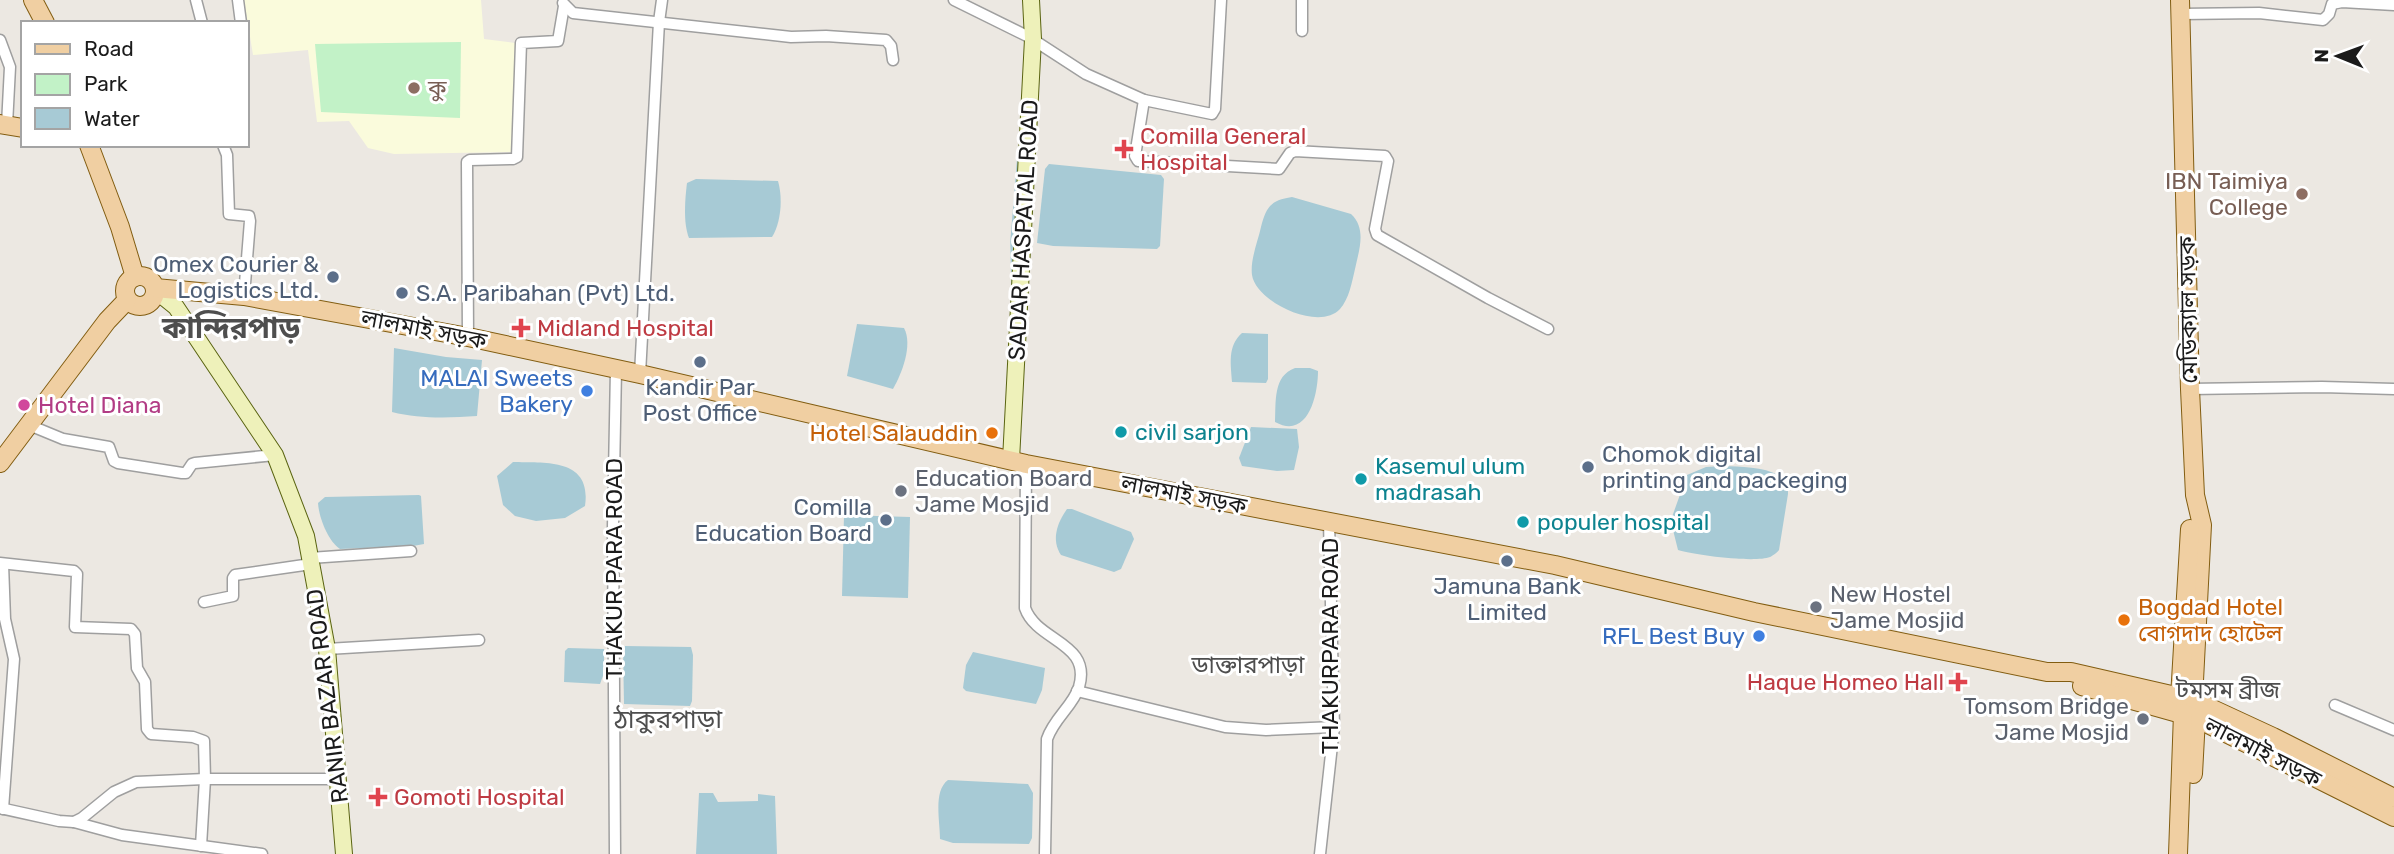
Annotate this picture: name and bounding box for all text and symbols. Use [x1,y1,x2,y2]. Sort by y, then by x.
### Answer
legend [21,21,248,147]
north arrow [2303,21,2373,91]
text: Road [84,36,134,61]
text: N [2310,49,2333,63]
text: Park [84,71,128,96]
place label: কু [427,74,447,102]
marker: কু [406,80,422,96]
street label: SADAR HASPATAL ROAD [1002,99,1044,361]
text: Water [84,106,140,131]
place label: Comilla General Hospital [1140,122,1306,176]
marker: Comilla General Hospital [1114,139,1134,159]
place label: IBN Taimiya College [2165,167,2288,221]
marker: IBN Taimiya College [2294,186,2310,202]
street label: মেডিক্যাল সড়ক [2173,236,2203,384]
place label: Omex Courier & Logistics Ltd. [153,250,319,304]
marker: Omex Courier & Logistics Ltd. [325,269,341,285]
place label: S.A. Paribahan (Pvt) Ltd. [416,279,675,307]
marker: S.A. Paribahan (Pvt) Ltd. [394,285,410,301]
street label: লালমাই সড়ক [358,303,489,355]
district label: কান্দিরপাড় [161,310,300,346]
place label: Midland Hospital [537,314,714,342]
marker: Midland Hospital [511,318,531,338]
marker: Kandir Par Post Office [692,354,708,370]
place label: MALAI Sweets Bakery [420,364,573,418]
place label: Kandir Par Post Office [643,373,758,427]
marker: MALAI Sweets Bakery [579,383,595,399]
place label: Hotel Diana [38,391,161,419]
marker: Hotel Diana [16,397,32,413]
place label: civil sarjon [1135,418,1249,446]
place label: Hotel Salauddin [809,419,978,447]
marker: civil sarjon [1113,424,1129,440]
marker: Hotel Salauddin [984,425,1000,441]
place label: Chomok digital printing and packeging [1602,440,1848,494]
place label: Kasemul ulum madrasah [1375,452,1525,506]
street label: THAKUR PARA ROAD [600,458,628,680]
marker: Chomok digital printing and packeging [1580,459,1596,475]
place label: Education Board Jame Mosjid [915,464,1092,518]
street label: লালমাই সড়ক [1118,468,1249,520]
marker: Kasemul ulum madrasah [1353,471,1369,487]
marker: Education Board Jame Mosjid [893,483,909,499]
place label: Comilla Education Board [695,493,872,547]
place label: populer hospital [1537,508,1709,536]
marker: Comilla Education Board [878,512,894,528]
marker: populer hospital [1515,514,1531,530]
street label: THAKURPARA ROAD [1316,538,1344,754]
marker: Jamuna Bank Limited [1499,553,1515,569]
place label: Jamuna Bank Limited [1433,572,1581,626]
place label: New Hostel Jame Mosjid [1830,580,1964,634]
street label: RANIR BAZAR ROAD [300,587,354,805]
place label: Bogdad Hotel বোগদাদ হোটেল [2138,593,2284,647]
marker: New Hostel Jame Mosjid [1808,599,1824,615]
marker: Bogdad Hotel বোগদাদ হোটেল [2116,612,2132,628]
place label: RFL Best Buy [1602,622,1745,650]
marker: RFL Best Buy [1751,628,1767,644]
district label: ডাক্তারপাড়া [1190,651,1305,679]
place label: Haque Homeo Hall [1747,668,1944,696]
marker: Haque Homeo Hall [1950,674,1966,690]
district label: টমসম ব্রীজ [2175,676,2281,704]
place label: Tomsom Bridge Jame Mosjid [1963,692,2129,746]
district label: ঠাকুরপাড়া [613,704,723,735]
street label: লালমাই সড়ক [2199,710,2326,794]
marker: Tomsom Bridge Jame Mosjid [2135,711,2151,727]
place label: Gomoti Hospital [394,783,565,811]
marker: Gomoti Hospital [368,787,388,807]

